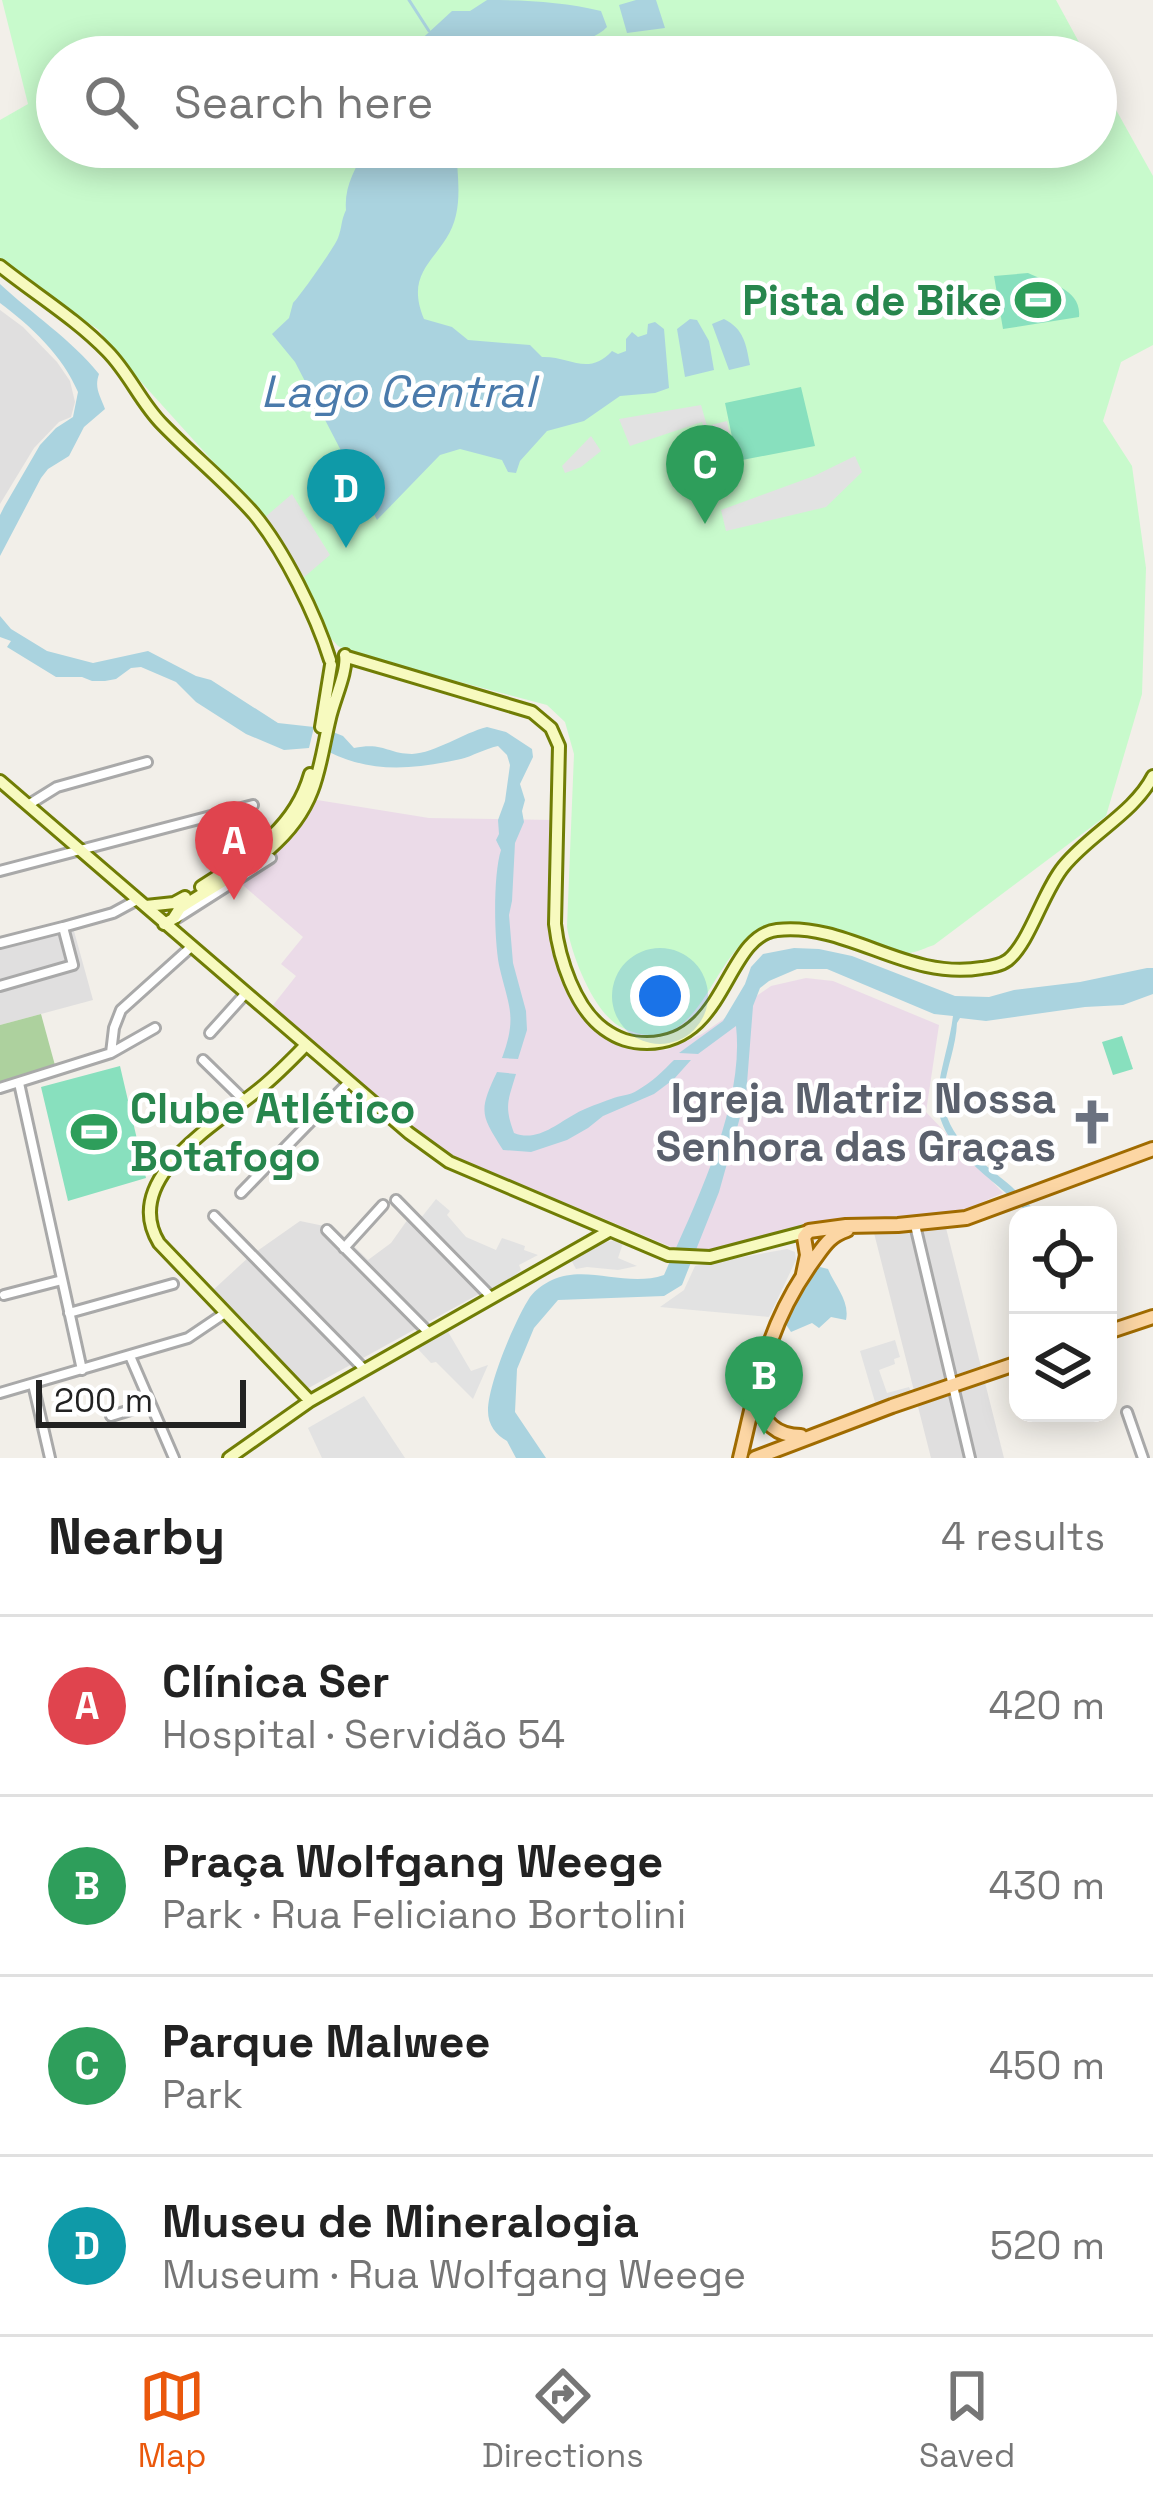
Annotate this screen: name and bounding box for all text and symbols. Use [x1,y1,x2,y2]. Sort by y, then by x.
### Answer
search box [36,36,1117,168]
icon: search [78,69,144,135]
text: Search here [174,74,433,131]
place label: Pista de Bike [742,274,1002,327]
sports icon: Pista de Bike [1013,275,1063,325]
water label: Lago Central [261,363,540,420]
pin: C [666,425,744,524]
pin: D [307,449,385,548]
pin: A [195,801,273,900]
your location [630,966,690,1026]
place label: Igreja Matriz Nossa Senhora das Graças [656,1072,1056,1173]
place label: Clube Atlético Botafogo [130,1082,415,1183]
church icon: Igreja Matriz Nossa Senhora das Graças [1067,1097,1117,1147]
sports icon: Clube Atlético Botafogo [69,1107,119,1157]
map controls [1009,1206,1117,1422]
button: locate [1009,1206,1117,1314]
button: layers [1009,1314,1117,1422]
pin: B [725,1336,803,1435]
scale bar [36,1374,246,1427]
text: 200 m [54,1380,153,1422]
text: Nearby [48,1504,225,1569]
text: 4 results [941,1512,1105,1561]
text: Clínica Ser [162,1653,389,1710]
text: A [75,1681,99,1730]
text: 420 m [989,1681,1105,1730]
text: Hospital · Servidão 54 [162,1710,565,1759]
text: Praça Wolfgang Weege [162,1833,663,1890]
text: B [74,1861,100,1910]
text: 430 m [989,1861,1105,1910]
text: Park · Rua Feliciano Bortolini [162,1890,686,1939]
text: Parque Malwee [162,2013,490,2070]
text: C [74,2041,100,2090]
text: 450 m [989,2041,1105,2090]
text: Park [162,2070,243,2119]
text: Museu de Mineralogia [162,2193,639,2250]
text: D [74,2221,100,2270]
text: 520 m [990,2221,1105,2270]
text: Museum · Rua Wolfgang Weege [162,2250,746,2299]
tab: Map [138,2363,206,2477]
tab: Directions [482,2363,644,2477]
tab: Saved [919,2363,1015,2477]

